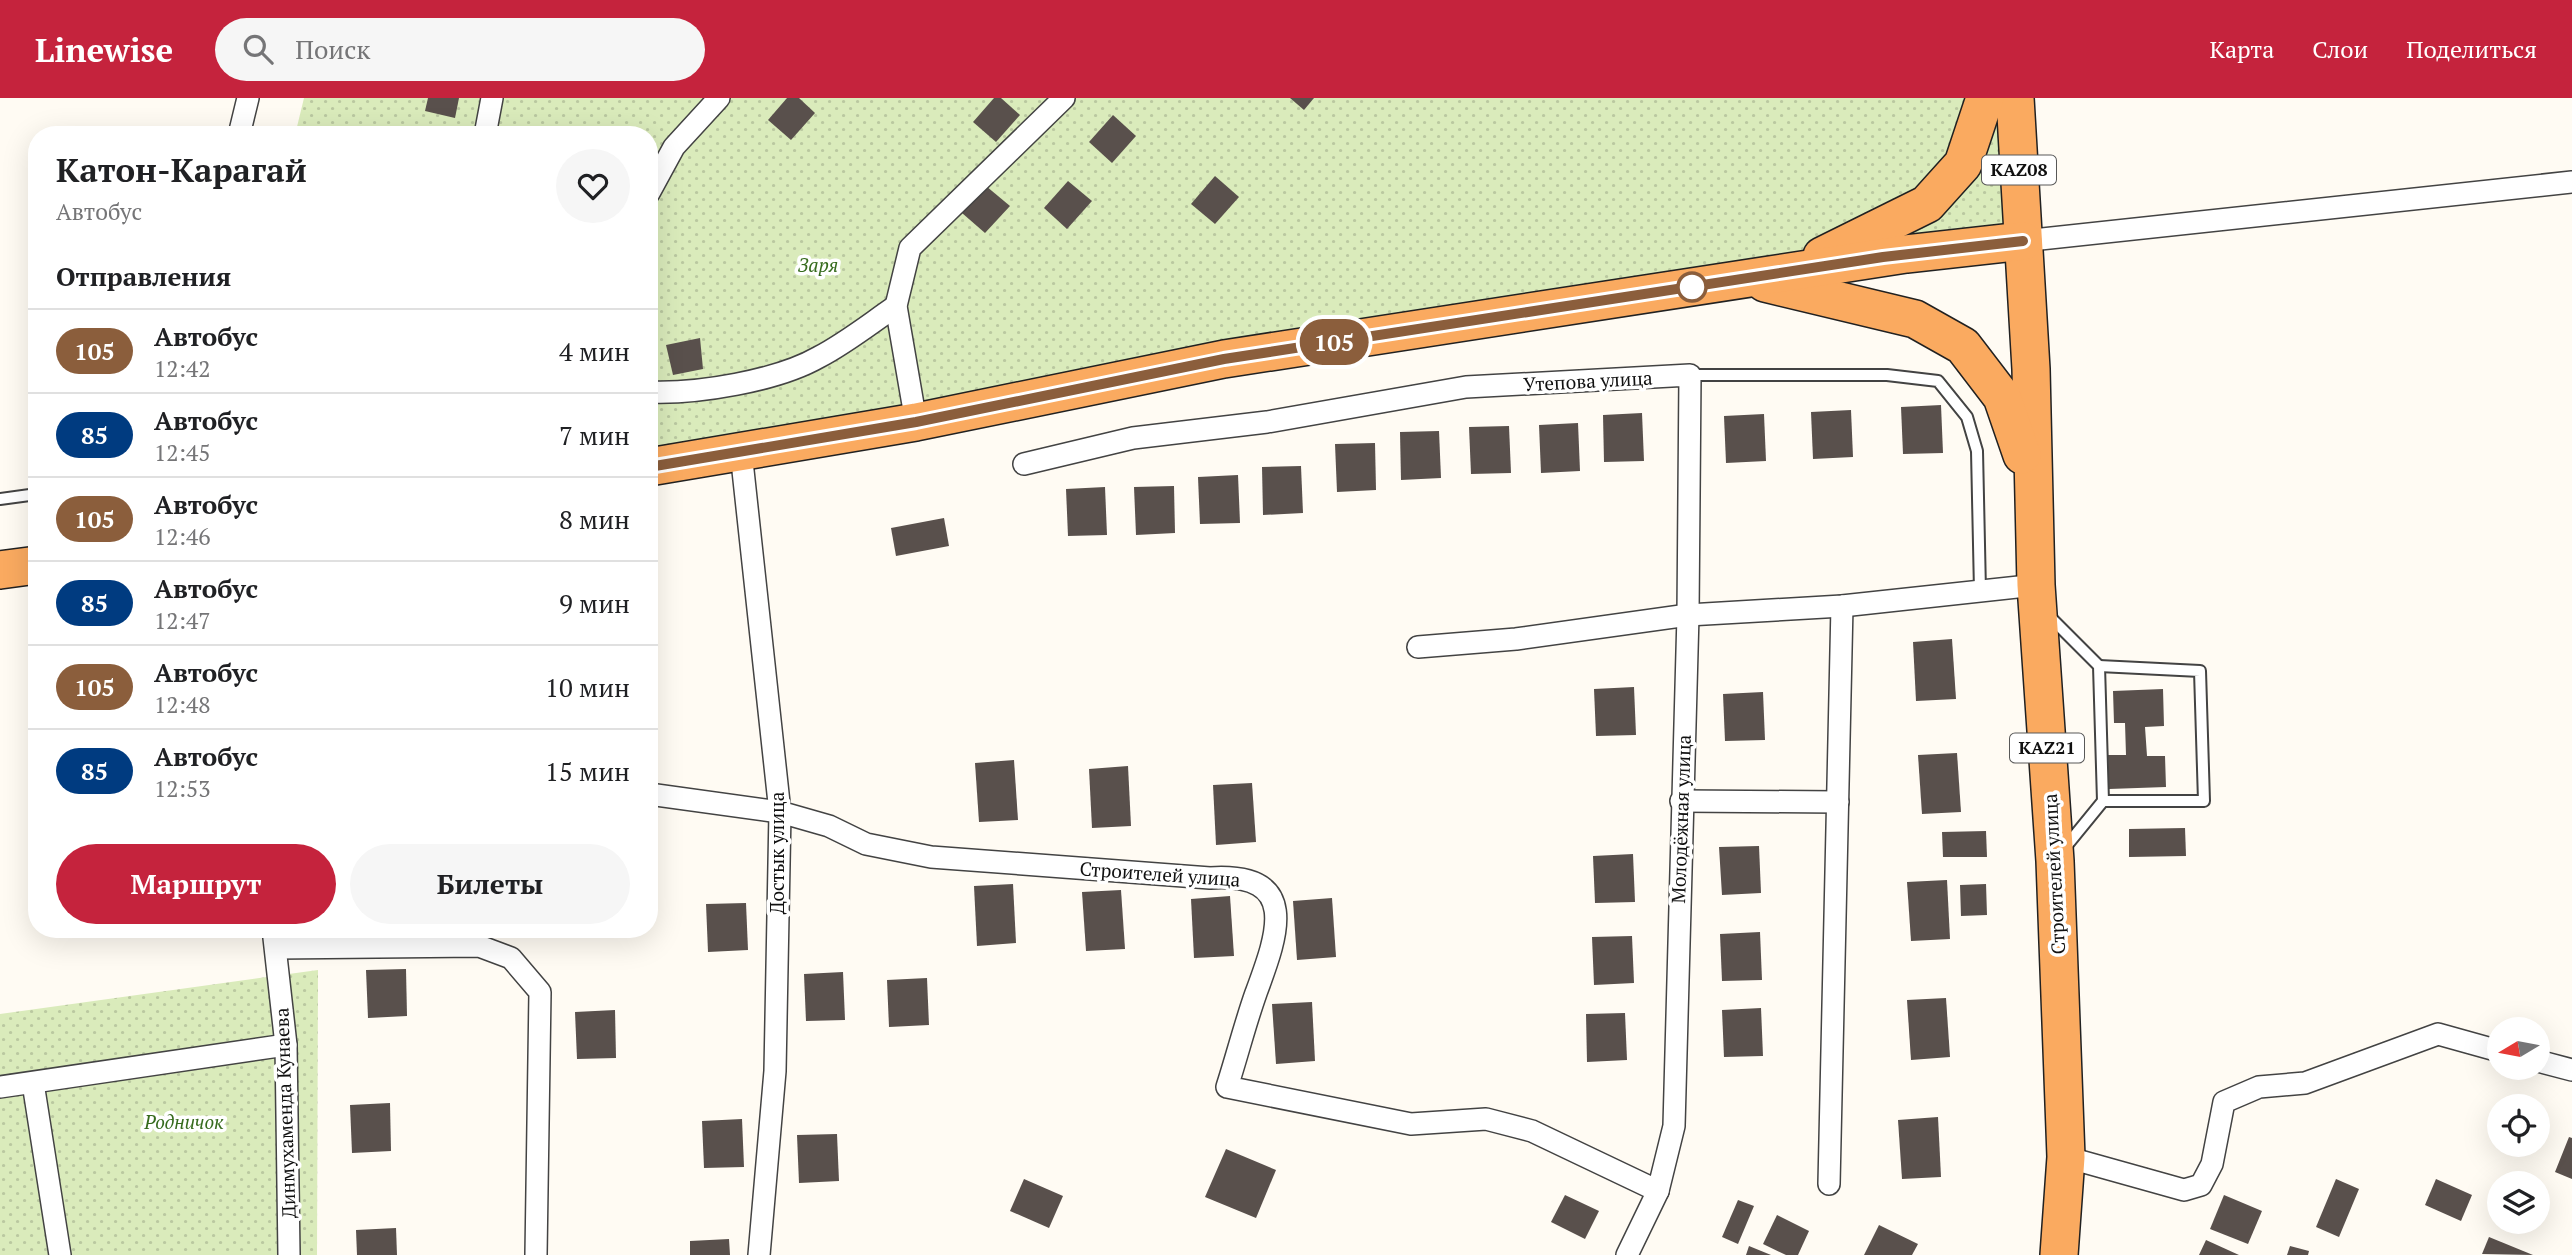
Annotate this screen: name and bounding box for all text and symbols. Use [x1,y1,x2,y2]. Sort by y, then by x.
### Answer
search box [215,18,705,81]
text: Linewise [35,28,173,71]
icon: search [239,30,277,68]
text: Поиск [295,32,370,66]
text: Карта [2209,33,2274,65]
text: Слои [2312,33,2368,65]
text: Поделиться [2406,33,2537,65]
text: Катон-Карагай [56,148,307,191]
button: heart [556,149,630,223]
road number: KAZ08 [1982,156,2056,184]
text: Автобус [56,196,142,227]
park label: Заря [798,252,838,277]
text: Отправления [56,259,231,293]
unlabelled marker [1677,272,1707,302]
text: Автобус [154,319,258,353]
line badge: 105 [1294,319,1374,365]
text: 105 [1314,326,1354,358]
text: 4 мин [559,334,630,368]
text: 105 [74,335,115,367]
text: 12:42 [154,353,211,384]
street label: Утепова улица [1523,365,1654,396]
text: Автобус [154,403,258,437]
text: 7 мин [559,418,630,452]
text: 85 [81,419,108,451]
text: 12:45 [154,437,211,468]
text: Автобус [154,487,258,521]
text: 8 мин [559,502,630,536]
text: 105 [74,503,115,535]
text: 12:46 [154,521,211,552]
text: Автобус [154,571,258,605]
text: 9 мин [559,586,630,620]
text: 85 [81,587,108,619]
text: 12:47 [154,605,211,636]
text: Автобус [154,655,258,689]
text: 10 мин [545,670,630,704]
text: 105 [74,671,115,703]
text: 12:48 [154,689,211,720]
street label: Молодёжная улица [1665,734,1696,904]
road number: KAZ21 [2010,734,2084,762]
text: Автобус [154,739,258,773]
text: 15 мин [545,754,630,788]
text: 85 [81,755,108,787]
text: 12:53 [154,773,211,804]
street label: Достык улица [764,791,789,914]
street label: Строителей улица [2037,793,2070,955]
button: Маршрут [56,844,336,924]
button: Билеты [350,844,630,924]
street label: Строителей улица [1079,855,1242,892]
street label: Динмухаменда Кунаева [268,1007,301,1219]
north arrow [2487,1017,2550,1080]
map controls [2487,1017,2550,1234]
button: locate [2487,1094,2550,1157]
park label: Родничок [143,1109,224,1134]
button: layers [2487,1171,2550,1234]

